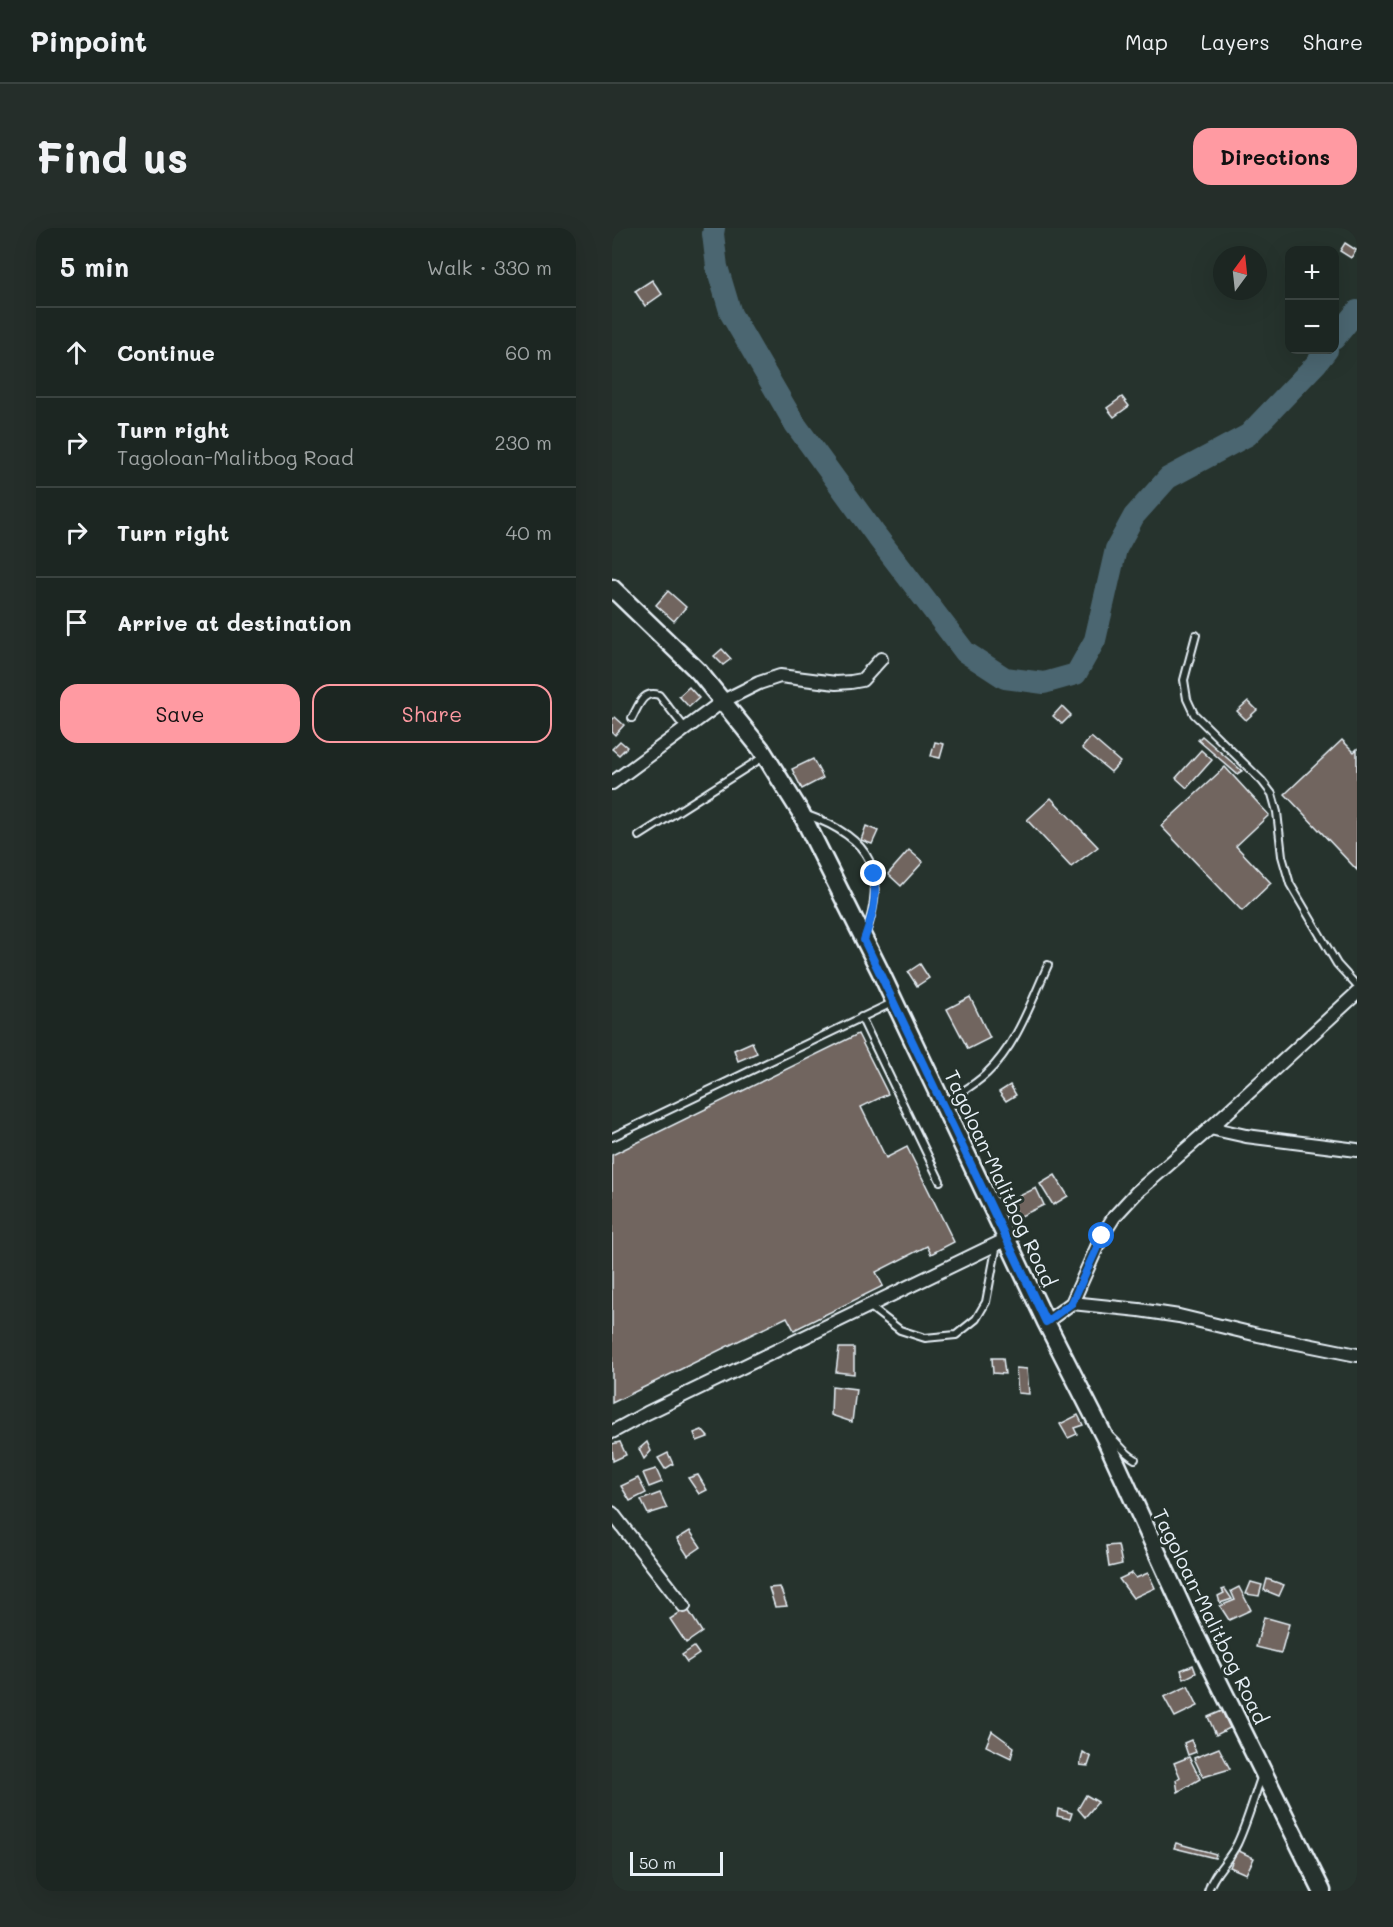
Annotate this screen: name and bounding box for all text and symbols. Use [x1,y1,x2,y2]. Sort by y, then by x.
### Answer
text: Pinpoint [30,23,147,59]
text: Map [1125,28,1168,55]
text: Layers [1201,28,1270,55]
text: Share [1303,28,1363,55]
button: Directions [1193,128,1357,185]
text: Find us [36,129,188,184]
north arrow [1213,246,1267,300]
map controls [1285,246,1339,354]
button: + [1285,246,1339,300]
text: 5 min [60,250,129,284]
text: Walk · 330 m [427,254,552,280]
button: − [1285,300,1339,354]
icon: ahead [60,336,93,369]
text: Continue [117,338,215,367]
text: 60 m [505,339,552,365]
text: Turn right [117,415,229,444]
icon: right [60,426,93,459]
text: 230 m [494,429,552,455]
text: Tagoloan-Malitbog Road [117,444,354,470]
icon: right [60,516,93,549]
text: Turn right [117,518,229,547]
text: 40 m [506,519,552,545]
icon: arrive [60,606,93,639]
text: Arrive at destination [117,608,352,637]
button: Save [60,684,300,743]
button: Share [312,684,552,743]
route end [860,860,886,886]
street label: Tagoloan-Malitbog Road [939,1065,1063,1291]
route start [1088,1222,1114,1248]
street label: Tagoloan-Malitbog Road [1147,1504,1275,1728]
scale bar [630,1849,723,1876]
text: 50 m [639,1852,676,1873]

